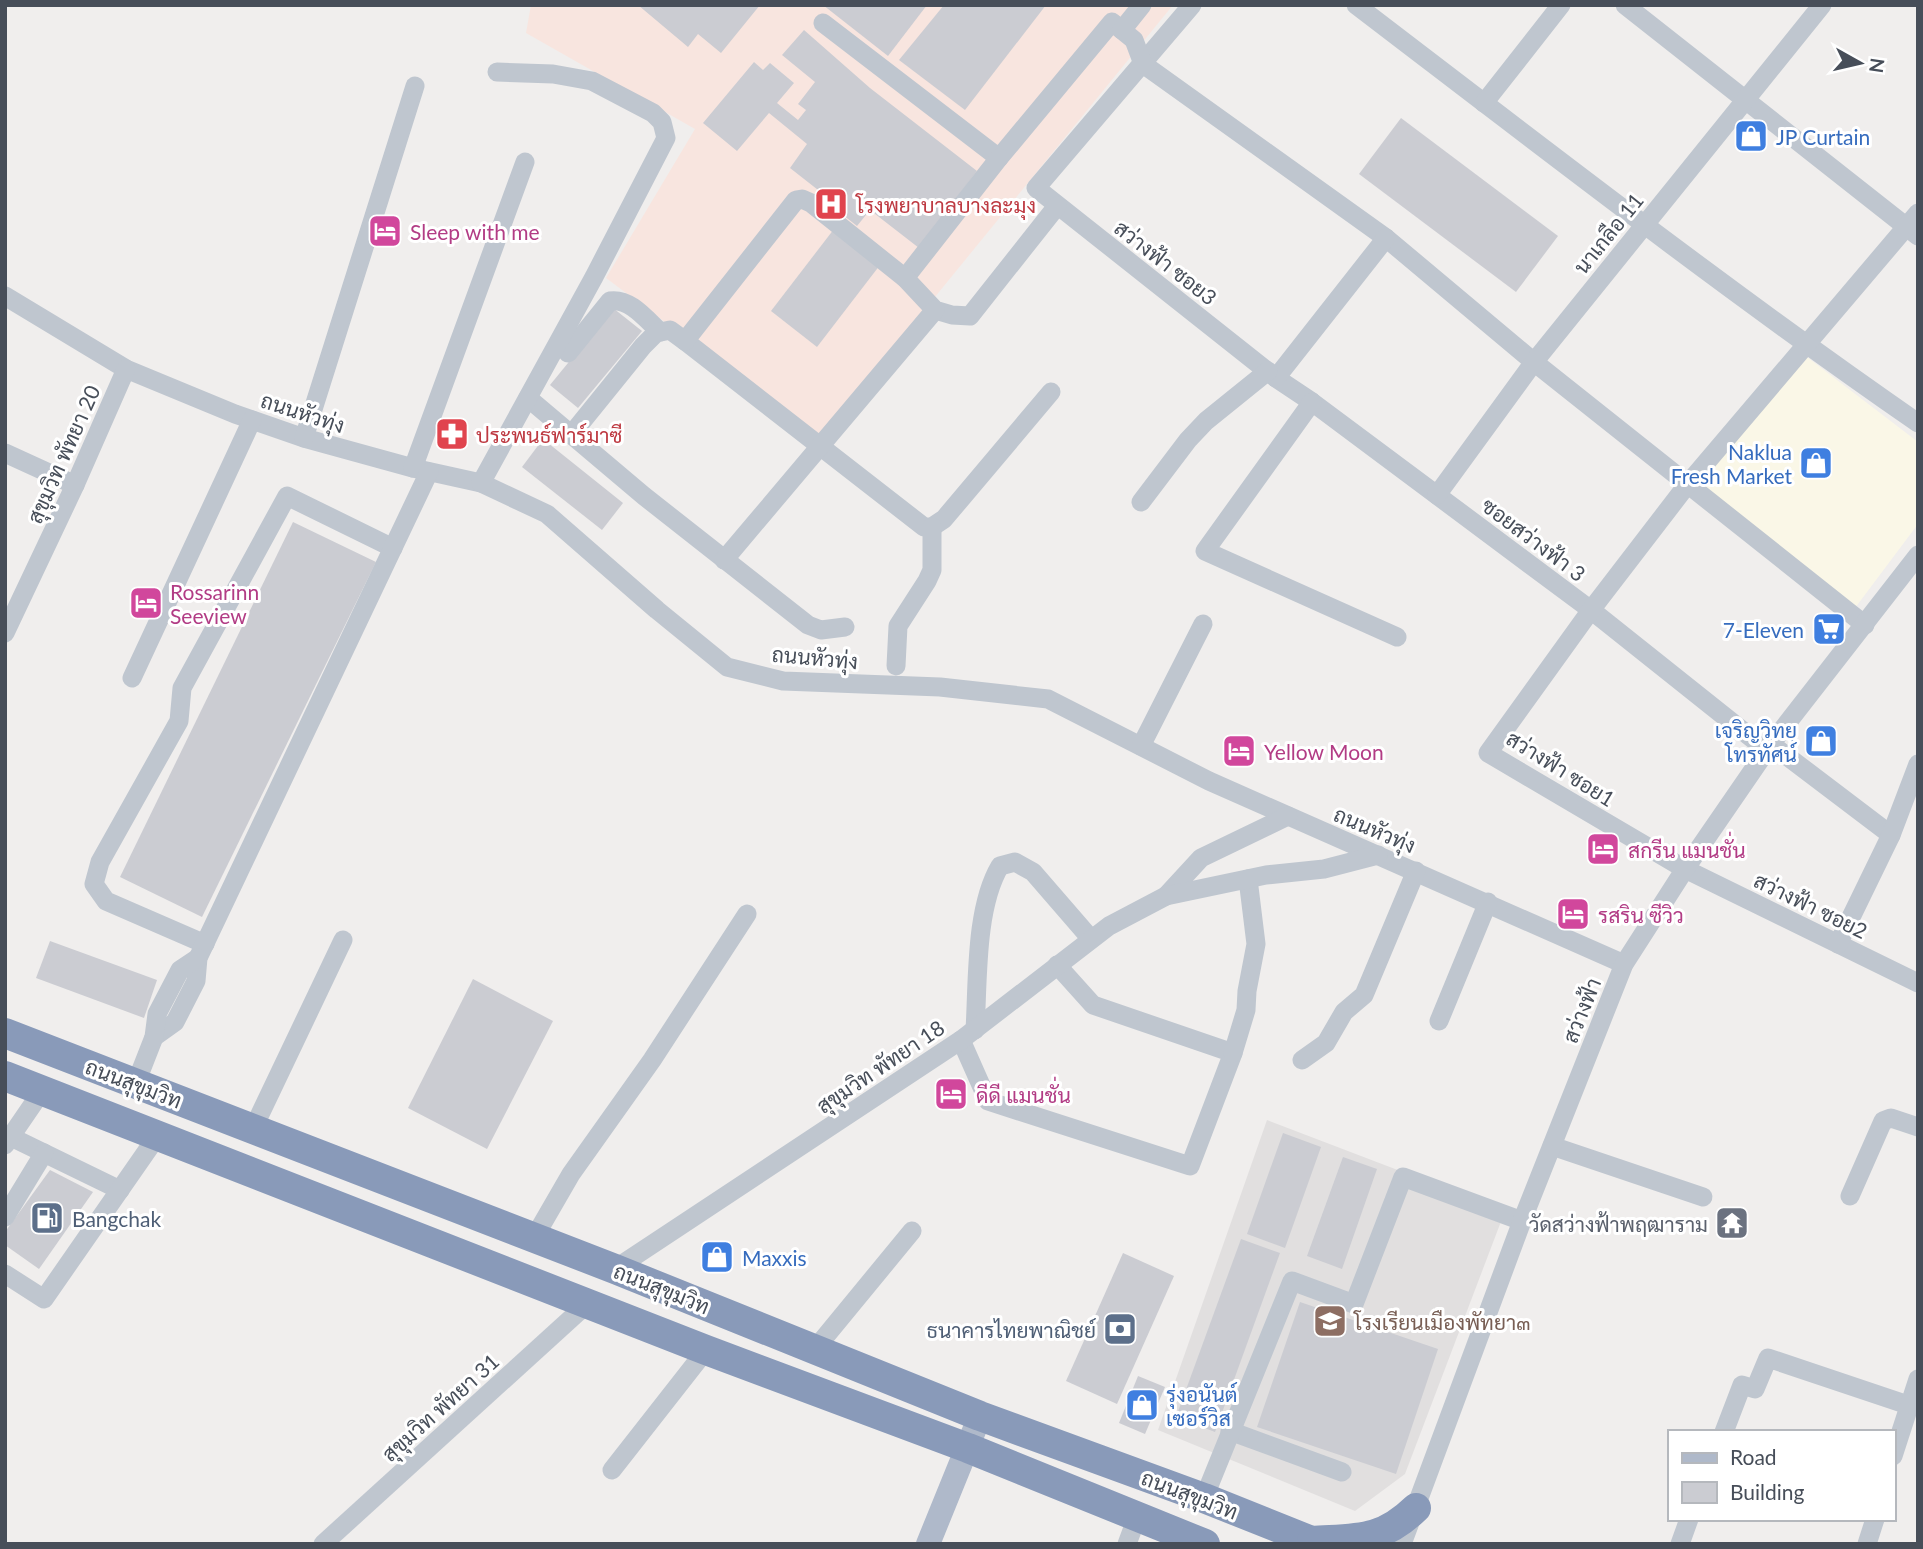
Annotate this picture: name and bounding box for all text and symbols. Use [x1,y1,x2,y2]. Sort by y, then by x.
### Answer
north arrow [1825,28,1895,98]
text: N [1865,57,1890,74]
shop icon: JP Curtain [1732,117,1770,155]
place label: JP Curtain [1776,124,1870,149]
hospital icon: โรงพยาบาลบางละมุง [812,185,850,223]
street label: นาเกลือ 11 [1568,188,1648,278]
place label: โรงพยาบาลบางละมุง [855,192,1036,220]
hotel icon: Sleep with me [366,212,404,250]
street label: สว่างฟ้า ซอย3 [1110,214,1222,310]
place label: Sleep with me [410,219,540,244]
street label: สุขุมวิท พัทยา 20 [21,381,107,528]
street label: ถนนหัวทุ่ง [257,387,348,440]
pharmacy icon: ประพนธ์ฟาร์มาซี [433,415,471,453]
place label: ประพนธ์ฟาร์มาซี [476,422,623,447]
place label: Naklua Fresh Market [1671,439,1792,488]
shop icon: Naklua Fresh Market [1797,444,1835,482]
street label: ซอยสว่างฟ้า 3 [1477,492,1591,586]
place label: Rossarinn Seeview [170,579,259,628]
hotel icon: Rossarinn Seeview [127,584,165,622]
supermarket icon: 7-Eleven [1810,610,1848,648]
place label: 7-Eleven [1723,617,1804,642]
street label: ถนนหัวทุ่ง [771,641,859,676]
place label: เจริญวิทยุ โทรทัศน์ [1715,717,1797,766]
shop icon: เจริญวิทยุ โทรทัศน์ [1802,722,1840,760]
street label: สว่างฟ้า ซอย1 [1502,725,1620,811]
hotel icon: Yellow Moon [1220,732,1258,770]
place label: Yellow Moon [1264,739,1384,764]
street label: ถนนหัวทุ่ง [1329,801,1420,860]
hotel icon: สกรีน แมนชั่น [1584,830,1622,868]
place label: สกรีน แมนชั่น [1628,831,1746,862]
street label: สว่างฟ้า ซอย2 [1750,867,1872,943]
hotel icon: รสริน ซีวิว [1554,895,1592,933]
place label: รสริน ซีวิว [1598,902,1684,927]
street label: สว่างฟ้า [1557,974,1605,1046]
street label: สุขุมวิท พัทยา 18 [812,1014,950,1120]
street label: ถนนสุขุมวิท [81,1053,186,1116]
hotel icon: ดีดี แมนชั่น [932,1075,970,1113]
place label: ดีดี แมนชั่น [976,1076,1071,1107]
fuel station icon: Bangchak [28,1199,66,1237]
temple icon: วัดสว่างฟ้าพฤฒาราม [1713,1204,1751,1242]
place label: Bangchak [72,1206,161,1231]
place label: วัดสว่างฟ้าพฤฒาราม [1529,1211,1708,1237]
shop icon: Maxxis [698,1238,736,1276]
place label: Maxxis [742,1245,807,1270]
street label: ถนนสุขุมวิท [609,1257,714,1321]
school or university icon: โรงเรียนเมืองพัทยา๓ [1311,1302,1349,1340]
place label: โรงเรียนเมืองพัทยา๓ [1353,1309,1531,1334]
bank icon: ธนาคารไทยพาณิชย์ [1101,1310,1139,1348]
place label: ธนาคารไทยพาณิชย์ [927,1317,1096,1342]
street label: สุขุมวิท พัทยา 31 [377,1348,505,1468]
place label: รุ่งอนันต์ เซอร์วิส [1166,1381,1238,1430]
shop icon: รุ่งอนันต์ เซอร์วิส [1123,1386,1161,1424]
legend [1668,1430,1895,1521]
text: Road [1730,1444,1777,1469]
street label: ถนนสุขุมวิท [1137,1464,1242,1527]
text: Building [1730,1479,1805,1504]

